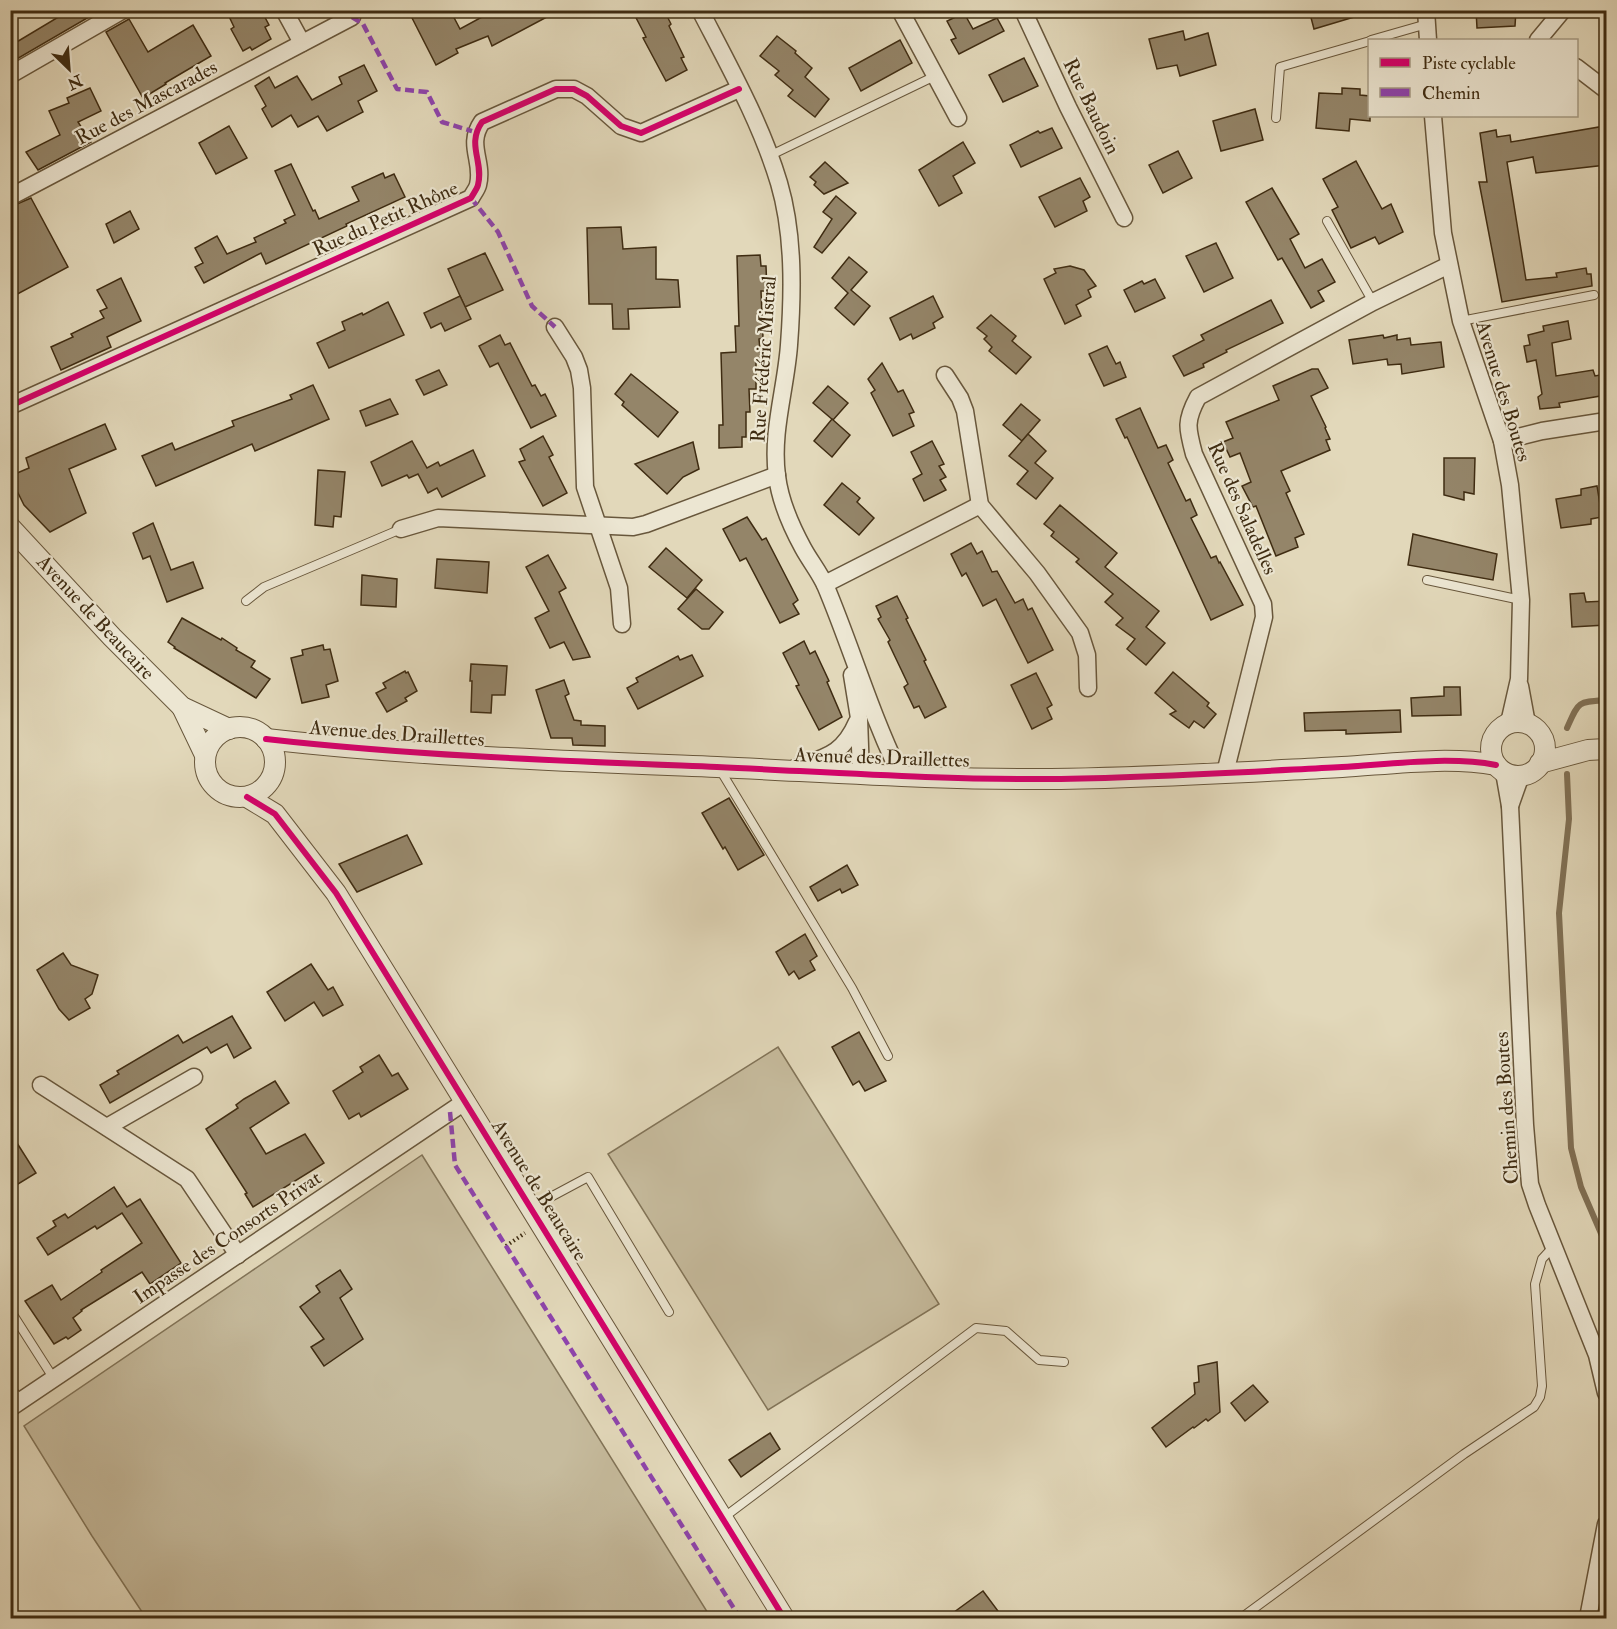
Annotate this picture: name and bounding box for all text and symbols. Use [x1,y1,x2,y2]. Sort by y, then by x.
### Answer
north arrow [39,39,99,99]
legend [1368,39,1578,117]
text: Piste cyclable [1422,52,1516,75]
street label: Rue des Mascarades [71,54,222,150]
street label: Rue Baudoin [1058,54,1126,158]
text: N [64,69,87,94]
text: Chemin [1422,82,1480,105]
street label: Rue du Petit Rhône [309,175,462,262]
street label: Rue Frédéric Mistral [745,275,782,443]
street label: Avenue des Boutes [1470,317,1537,465]
street label: Rue des Saladelles [1202,438,1283,579]
street label: Avenue de Beaucaire [31,549,160,685]
street label: Avenue des Draillettes [308,715,485,752]
street label: Avenue des Draillettes [793,742,970,773]
street label: Chemin des Boutes [1489,1031,1524,1185]
street label: Avenue de Beaucaire [486,1114,593,1266]
street label: Impasse des Consorts Privat [129,1165,327,1310]

